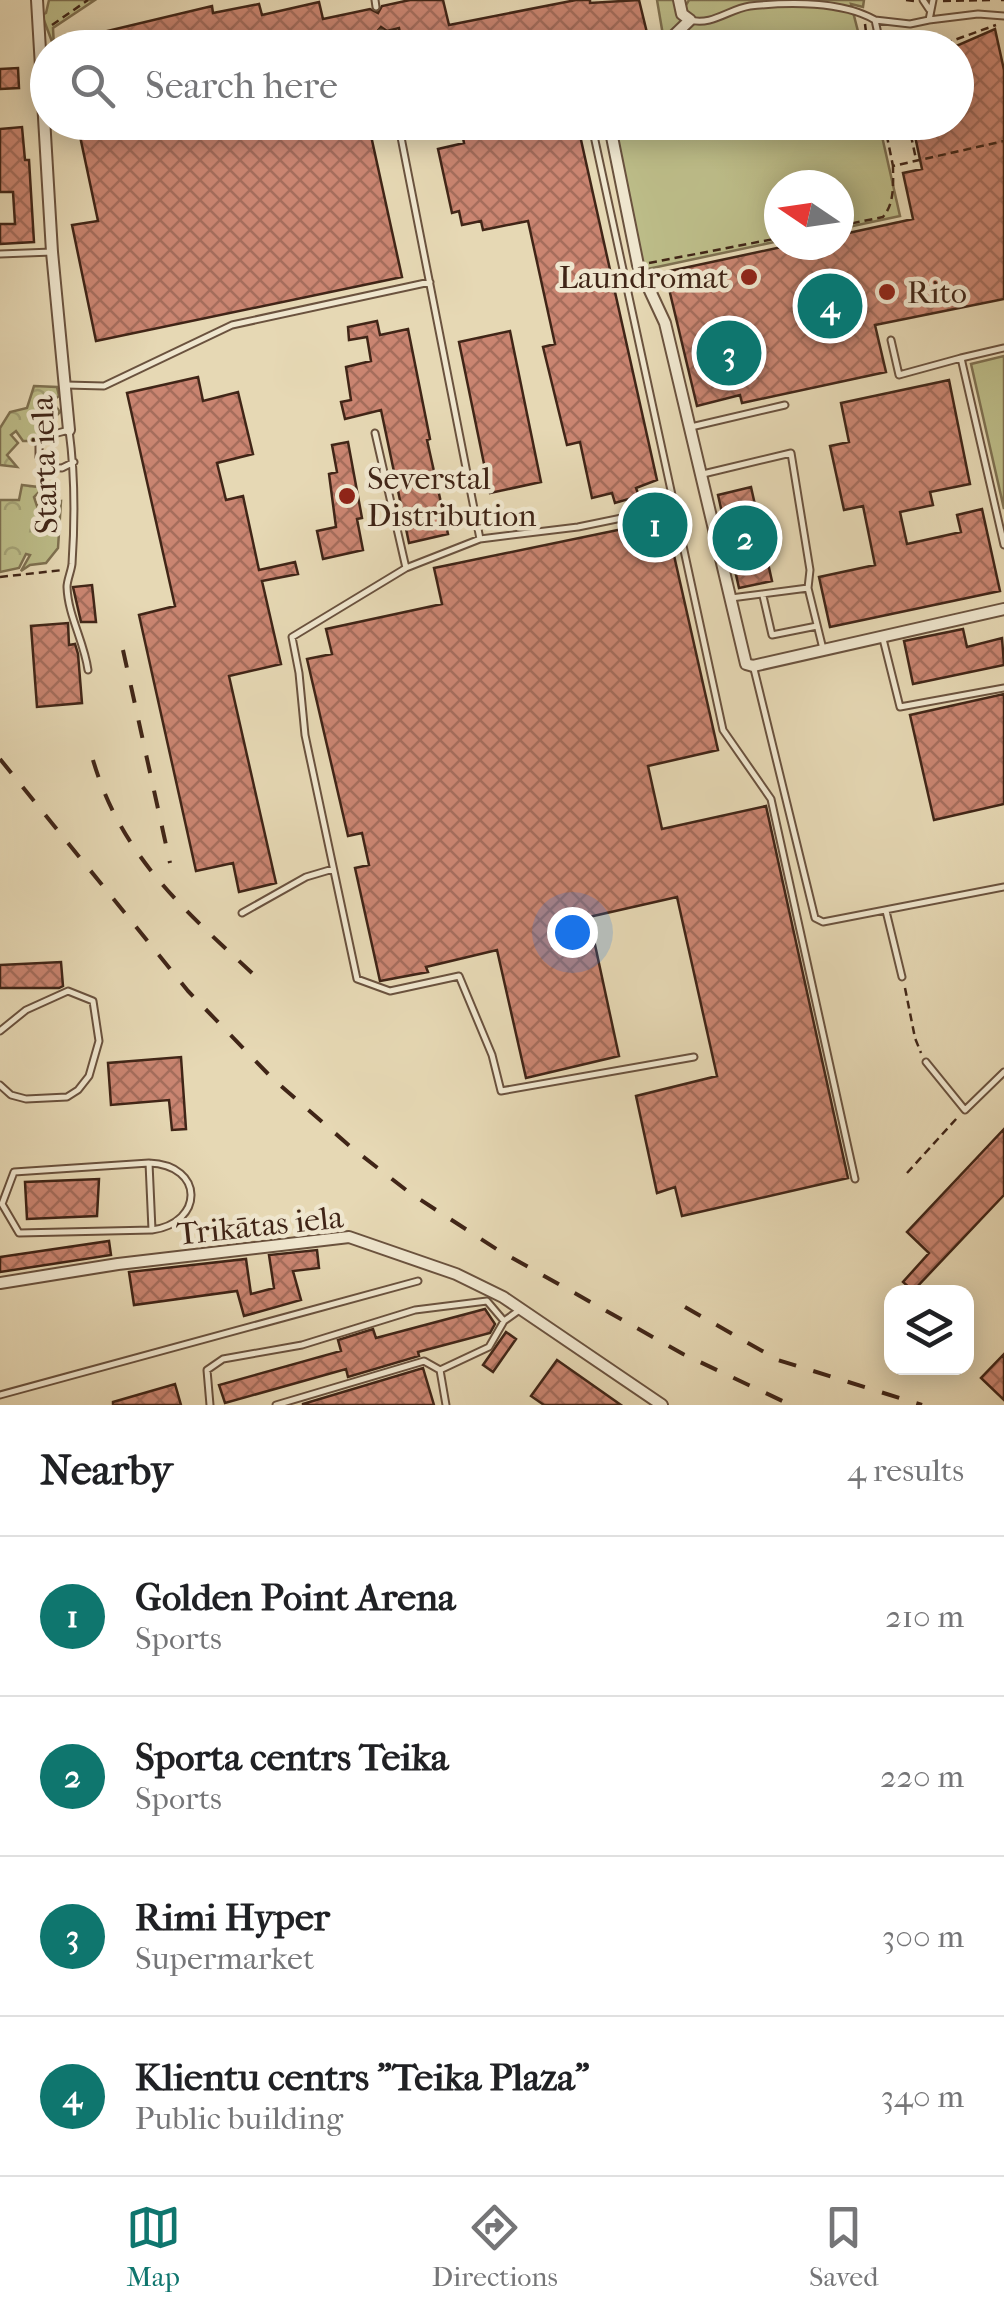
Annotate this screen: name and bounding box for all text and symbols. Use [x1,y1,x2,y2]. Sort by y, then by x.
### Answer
search box [30,30,974,140]
icon: search [65,58,120,113]
text: Search here [145,63,338,108]
north arrow [764,170,854,260]
place label: Laundromat [559,259,730,296]
marker: Laundromat [738,266,760,288]
pin: 4 [798,268,862,344]
place label: Rito [907,274,967,311]
marker: Rito [876,281,898,303]
pin: 3 [696,316,762,390]
street label: Starta iela [24,394,65,535]
place label: Severstal Distribution [367,460,537,534]
marker: Severstal Distribution [336,485,358,507]
pin: 1 [622,488,688,562]
pin: 2 [712,500,778,576]
your location [547,907,598,958]
street label: Trikātas iela [175,1198,346,1253]
map controls [884,1285,974,1375]
button: layers [884,1285,974,1375]
text: Nearby [40,1446,172,1495]
text: 4 results [847,1452,964,1489]
text: Golden Point Arena [135,1575,456,1620]
text: 1 [67,1598,78,1635]
text: 210 m [885,1598,964,1635]
text: Sports [135,1620,222,1657]
text: Sporta centrs Teika [135,1735,449,1780]
text: 2 [64,1758,81,1795]
text: 220 m [880,1758,964,1795]
text: Sports [135,1780,222,1817]
text: Rimi Hyper [135,1895,330,1940]
text: 3 [66,1918,79,1955]
text: 300 m [882,1918,964,1955]
text: Supermarket [135,1940,314,1977]
text: Klientu centrs "Teika Plaza" [135,2055,589,2100]
text: 4 [63,2078,82,2115]
text: 340 m [881,2078,964,2115]
text: Public building [135,2100,343,2137]
tab: Map [126,2200,181,2293]
tab: Directions [432,2200,558,2293]
tab: Saved [809,2200,878,2293]

